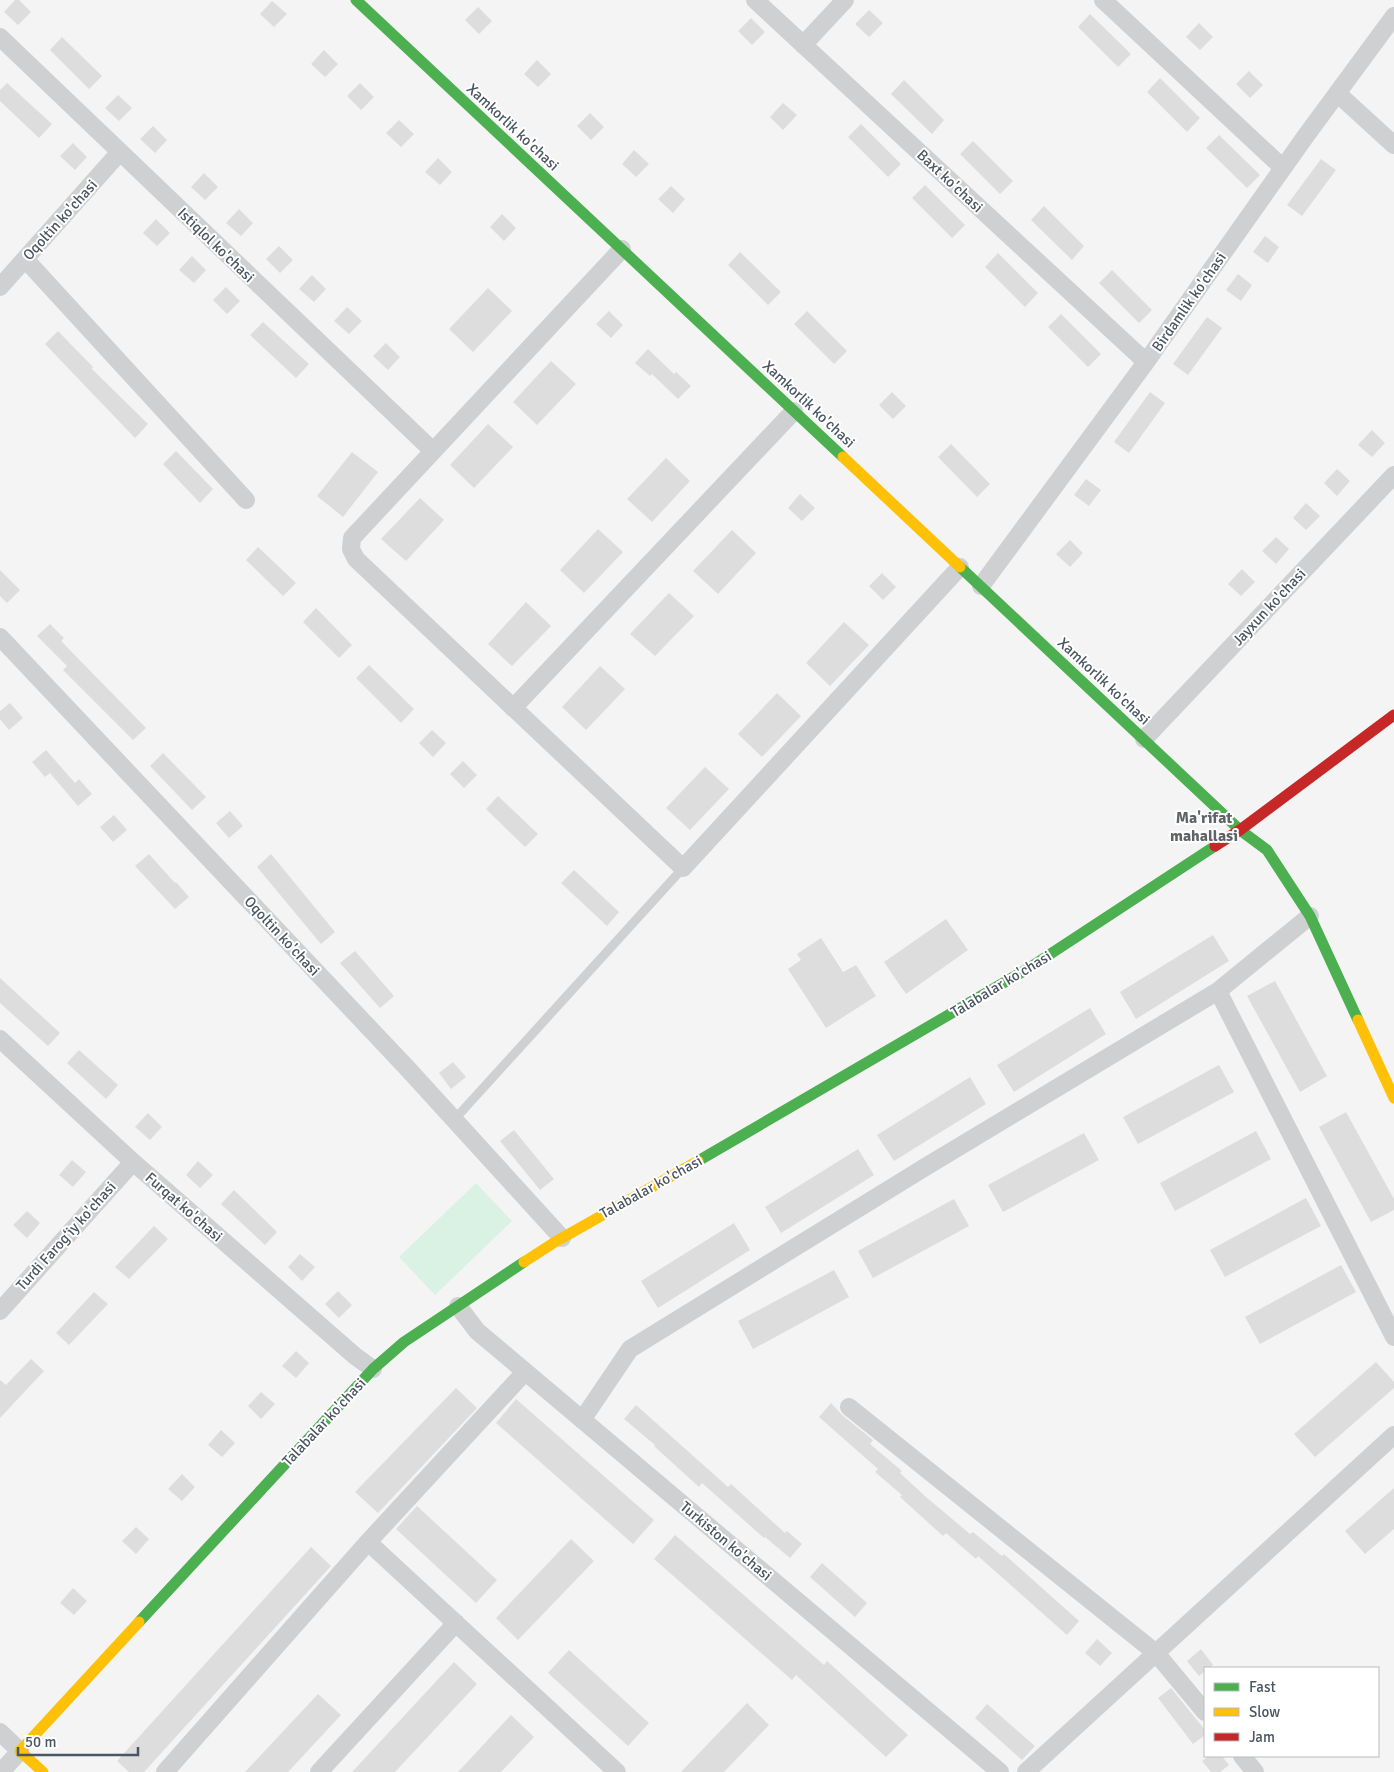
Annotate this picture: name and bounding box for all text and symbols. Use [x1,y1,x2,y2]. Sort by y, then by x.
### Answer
street label: Xamkorlik ko'chasi [463,80,563,174]
street label: Baxt ko'chasi [913,146,987,216]
street label: Oqoltin ko'chasi [19,176,101,264]
street label: Istiqlol ko'chasi [174,204,258,286]
street label: Birdamlik ko'chasi [1148,249,1230,355]
street label: Xamkorlik ko'chasi [759,357,859,451]
street label: Jayxun ko'chasi [1229,565,1309,649]
street label: Xamkorlik ko'chasi [1054,634,1154,728]
district label: Ma'rifat mahallasi [1170,808,1238,846]
street label: Oqoltin ko'chasi [241,892,323,980]
street label: Talabalar ko'chasi [948,947,1054,1021]
street label: Talabalar ko'chasi [597,1152,705,1222]
street label: Furqat ko'chasi [142,1169,226,1245]
street label: Turdi Farog‘iy ko'chasi [12,1178,120,1294]
street label: Talabalar ko'chasi [279,1374,369,1470]
street label: Turkiston ko'chasi [677,1497,775,1585]
legend [1204,1667,1379,1757]
text: Fast [1249,1678,1276,1696]
text: Slow [1249,1703,1280,1721]
scale bar [18,1724,138,1756]
text: Jam [1249,1728,1275,1746]
text: 50 m [25,1733,56,1751]

